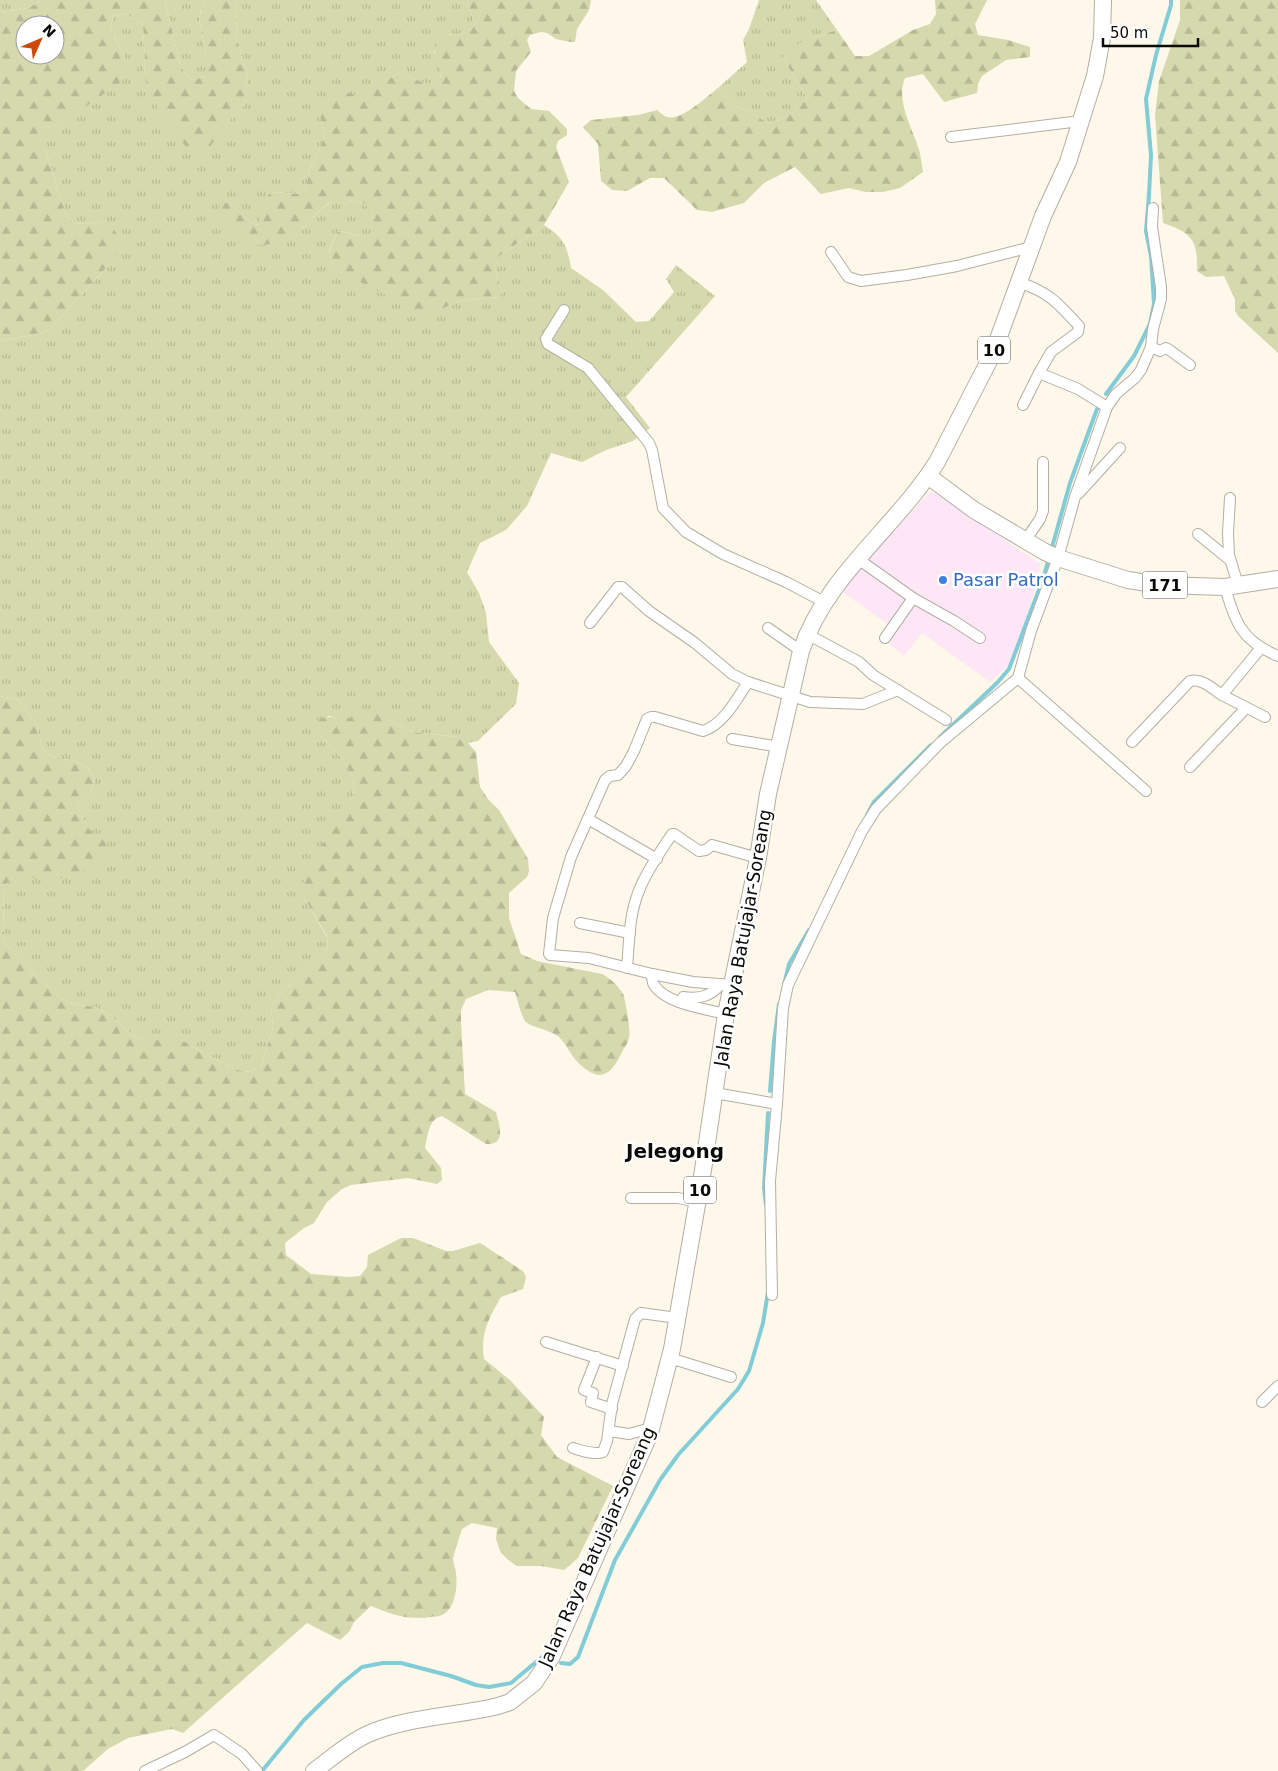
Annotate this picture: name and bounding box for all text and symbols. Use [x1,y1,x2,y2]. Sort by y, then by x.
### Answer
north arrow [15,15,65,65]
scale bar [1103,15,1198,47]
text: N [39,21,59,41]
text: 50 m [1110,24,1148,42]
road number: 10 [978,336,1010,364]
place label: Pasar Patrol [953,569,1059,590]
road number: 171 [1142,572,1188,598]
marker: Pasar Patrol [937,574,949,586]
street label: Jalan Raya Batujajar-Soreang [709,808,776,1069]
district label: Jelegong [624,1139,724,1163]
road number: 10 [684,1176,716,1204]
street label: Jalan Raya Batujajar-Soreang [533,1423,659,1671]

